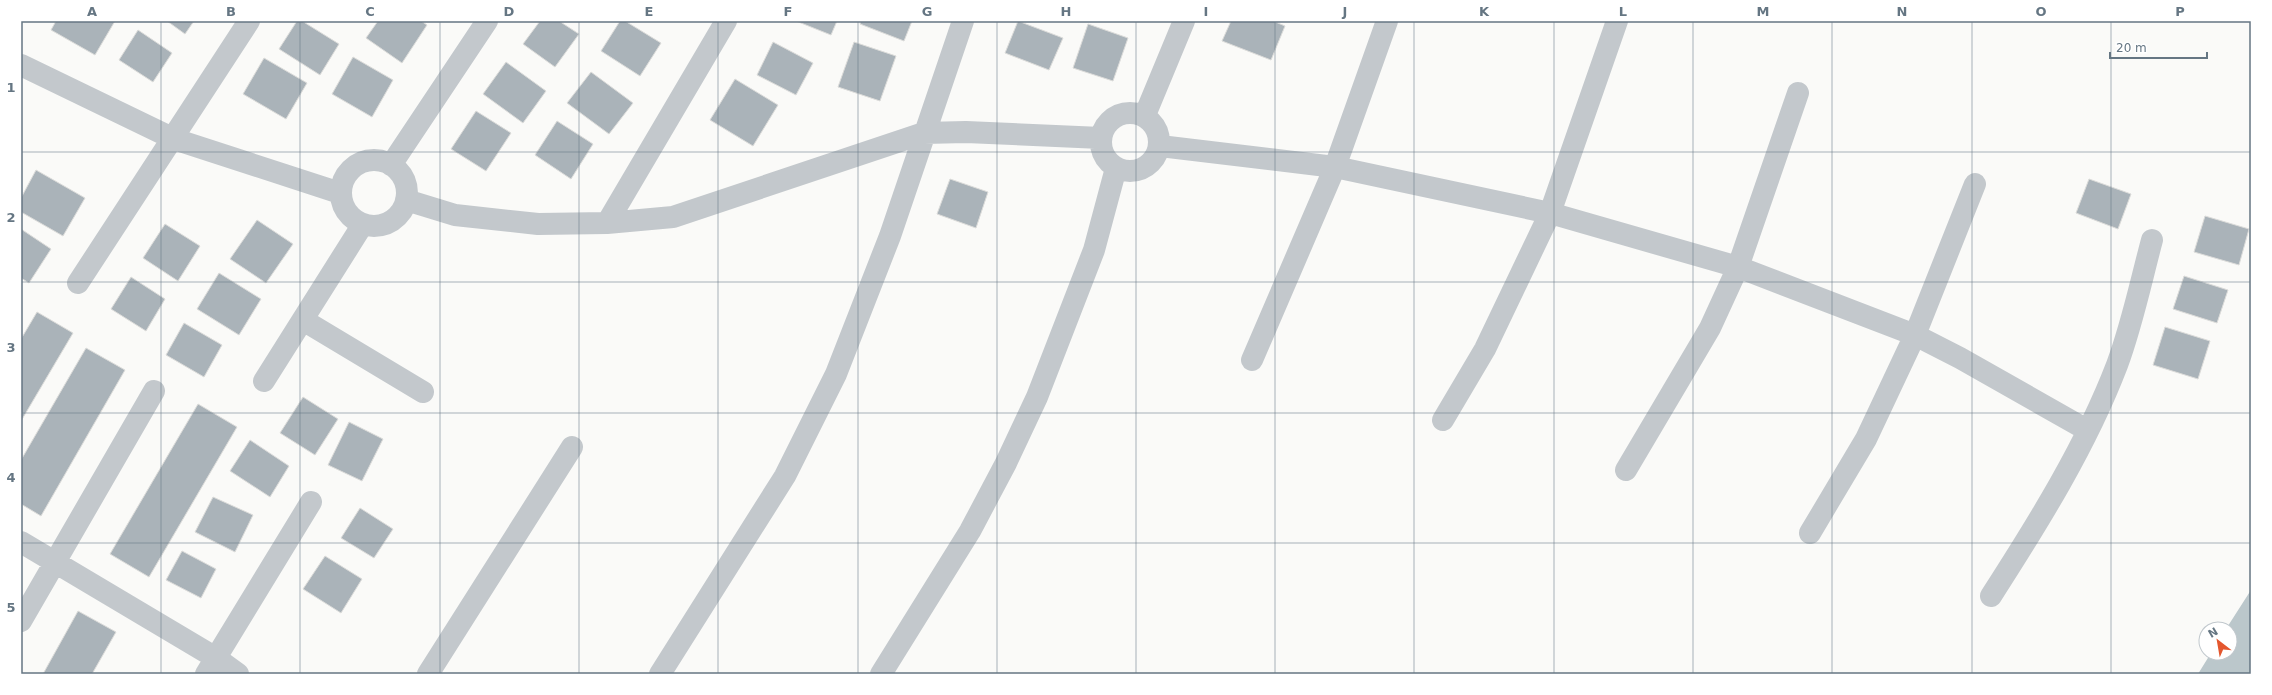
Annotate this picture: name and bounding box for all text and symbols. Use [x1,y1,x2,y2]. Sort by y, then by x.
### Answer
text: A [87,4,97,19]
text: B [226,4,236,19]
text: C [365,4,375,19]
text: D [504,4,515,19]
text: E [645,4,653,19]
text: F [784,4,792,19]
text: G [922,4,932,19]
text: H [1061,4,1071,19]
text: I [1204,4,1208,19]
text: J [1342,4,1347,19]
text: K [1479,4,1490,19]
text: L [1619,4,1627,19]
text: M [1757,4,1769,19]
text: N [1897,4,1907,19]
text: O [2035,4,2047,19]
text: P [2175,4,2185,19]
scale bar [2110,34,2207,60]
text: 20 m [2116,41,2147,55]
text: 1 [6,80,16,95]
text: 2 [6,210,16,225]
text: 3 [6,340,16,355]
text: 4 [6,470,16,485]
text: 5 [6,600,16,615]
north arrow [2198,621,2238,661]
text: N [2206,625,2220,641]

